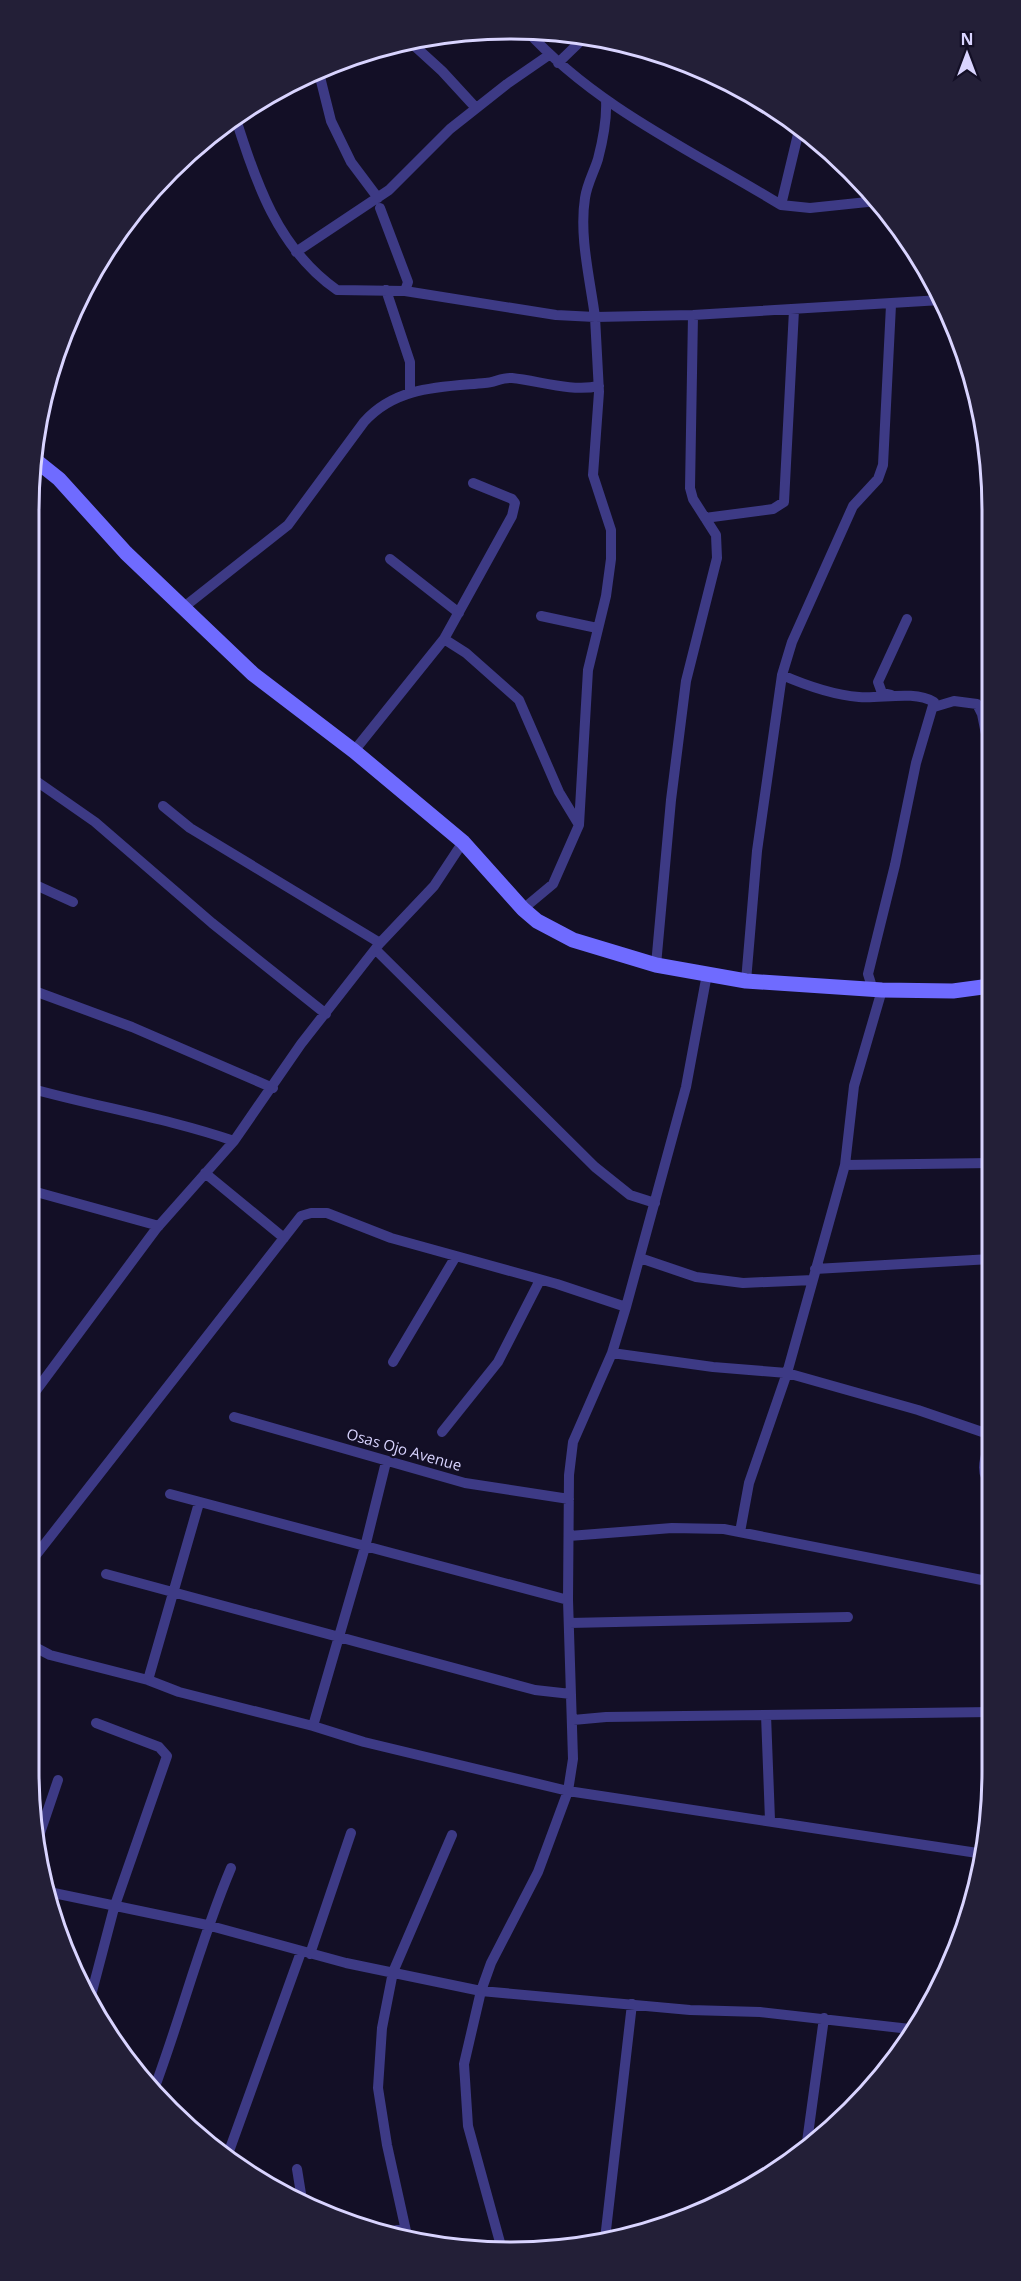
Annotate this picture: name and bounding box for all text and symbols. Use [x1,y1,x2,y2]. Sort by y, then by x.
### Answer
north arrow [937,24,997,84]
text: N [960,28,974,50]
street label: Osas Ojo Avenue [344,1423,464,1475]

